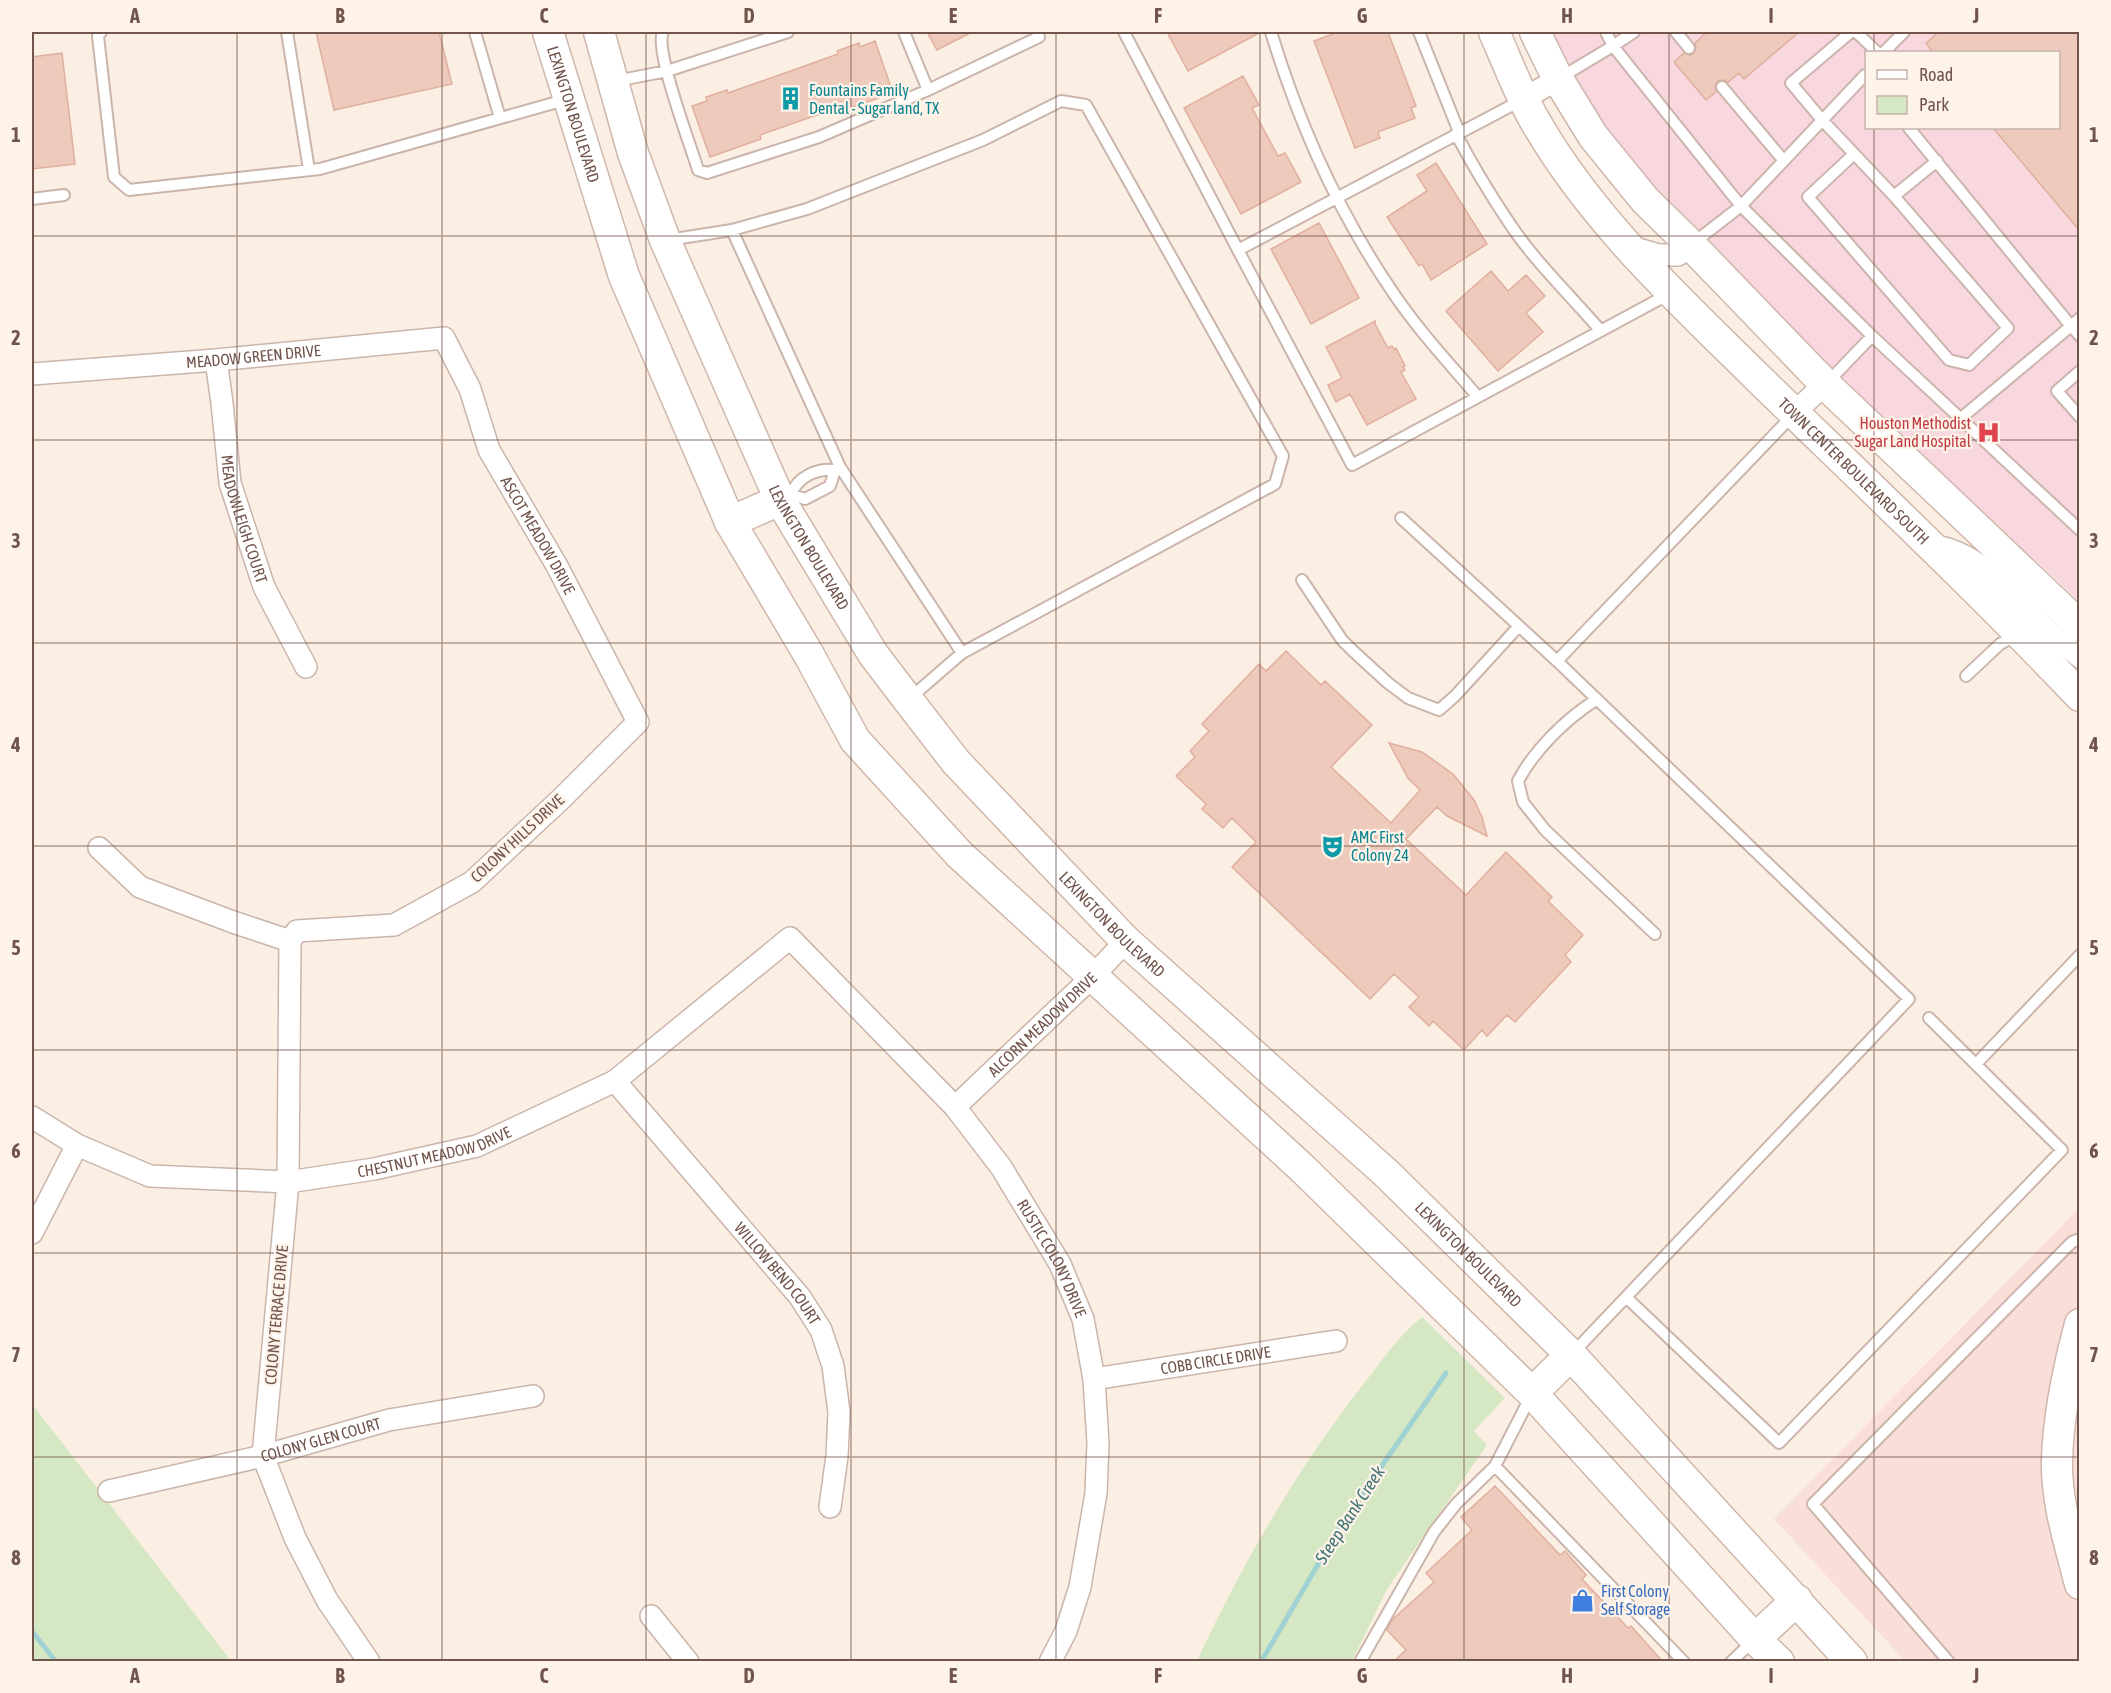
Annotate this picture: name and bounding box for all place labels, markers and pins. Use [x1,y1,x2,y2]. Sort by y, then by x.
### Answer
place label: Fountains Family Dental - Sugar land, TX [809,81,940,118]
building icon: Fountains Family Dental - Sugar land, TX [778,86,804,112]
place label: Houston Methodist Sugar Land Hospital [1854,414,1972,451]
hospital icon: Houston Methodist Sugar Land Hospital [1976,419,2002,445]
place label: AMC First Colony 24 [1351,828,1409,865]
theatre icon: AMC First Colony 24 [1320,833,1346,859]
place label: First Colony Self Storage [1601,1582,1670,1619]
shop icon: First Colony Self Storage [1570,1587,1596,1613]

